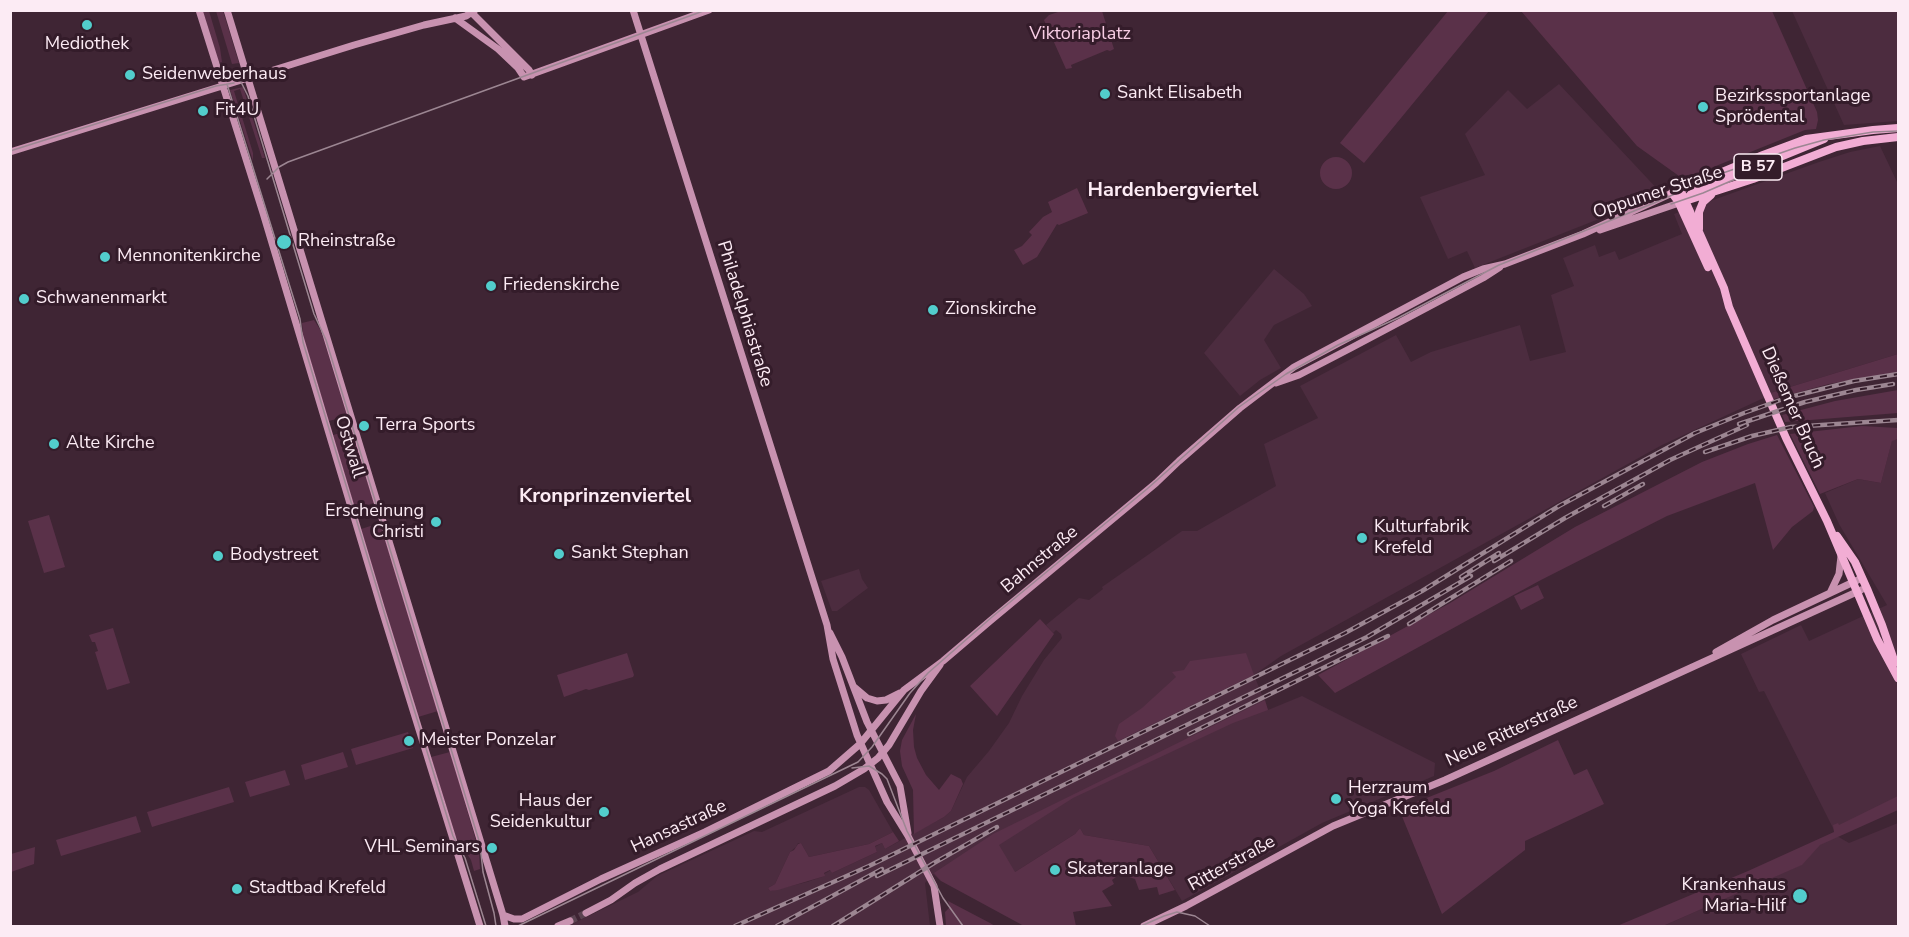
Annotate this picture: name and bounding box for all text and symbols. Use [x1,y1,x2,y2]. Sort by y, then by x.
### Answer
marker: Mediothek [80,18,94,32]
park label: Viktoriaplatz [1029,24,1131,46]
place label: Mediothek [45,34,129,56]
place label: Seidenweberhaus [142,64,287,86]
marker: Seidenweberhaus [123,68,137,82]
place label: Sankt Elisabeth [1117,83,1242,105]
place label: Bezirkssportanlage Sprödental [1715,86,1870,128]
marker: Sankt Elisabeth [1098,87,1112,101]
place label: Fit4U [215,100,259,122]
marker: Bezirkssportanlage Sprödental [1696,100,1710,114]
marker: Fit4U [196,104,210,118]
road number: B 57 [1734,154,1782,180]
street label: Oppumer Straße [1591,162,1725,224]
district label: Hardenbergviertel [1088,179,1258,203]
place label: Rheinstraße [298,231,396,253]
marker: Rheinstraße [275,233,293,251]
street label: Philadelphiastraße [711,238,777,390]
place label: Mennonitenkirche [117,246,260,268]
marker: Mennonitenkirche [98,250,112,264]
place label: Friedenskirche [503,275,619,297]
marker: Friedenskirche [484,279,498,293]
place label: Schwanenmarkt [36,288,167,310]
marker: Schwanenmarkt [17,292,31,306]
place label: Zionskirche [945,299,1036,321]
marker: Zionskirche [926,303,940,317]
street label: Dießemer Bruch [1755,344,1829,472]
street label: Ostwall [329,413,369,481]
place label: Terra Sports [376,415,475,437]
marker: Terra Sports [357,419,371,433]
place label: Alte Kirche [66,433,155,455]
marker: Alte Kirche [47,437,61,451]
district label: Kronprinzenviertel [519,485,691,509]
place label: Erscheinung Christi [325,501,424,544]
marker: Erscheinung Christi [429,515,443,529]
place label: Kulturfabrik Krefeld [1374,517,1469,560]
street label: Bahnstraße [997,522,1083,598]
marker: Kulturfabrik Krefeld [1355,531,1369,545]
place label: Sankt Stephan [571,543,689,565]
place label: Bodystreet [230,545,318,567]
marker: Sankt Stephan [552,547,566,561]
marker: Bodystreet [211,549,225,563]
street label: Neue Ritterstraße [1443,692,1581,772]
place label: Meister Ponzelar [421,730,556,752]
marker: Meister Ponzelar [402,734,416,748]
place label: Herzraum Yoga Krefeld [1348,778,1450,820]
place label: Haus der Seidenkultur [490,791,592,834]
marker: Herzraum Yoga Krefeld [1329,792,1343,806]
street label: Hansastraße [628,795,730,859]
marker: Haus der Seidenkultur [597,805,611,819]
street label: Ritterstraße [1185,831,1279,897]
place label: VHL Seminars [364,837,480,859]
marker: VHL Seminars [485,841,499,855]
place label: Skateranlage [1067,859,1173,881]
marker: Skateranlage [1048,863,1062,877]
place label: Krankenhaus Maria-Hilf [1682,875,1786,918]
place label: Stadtbad Krefeld [249,878,386,900]
marker: Stadtbad Krefeld [230,882,244,896]
marker: Krankenhaus Maria-Hilf [1791,887,1809,905]

